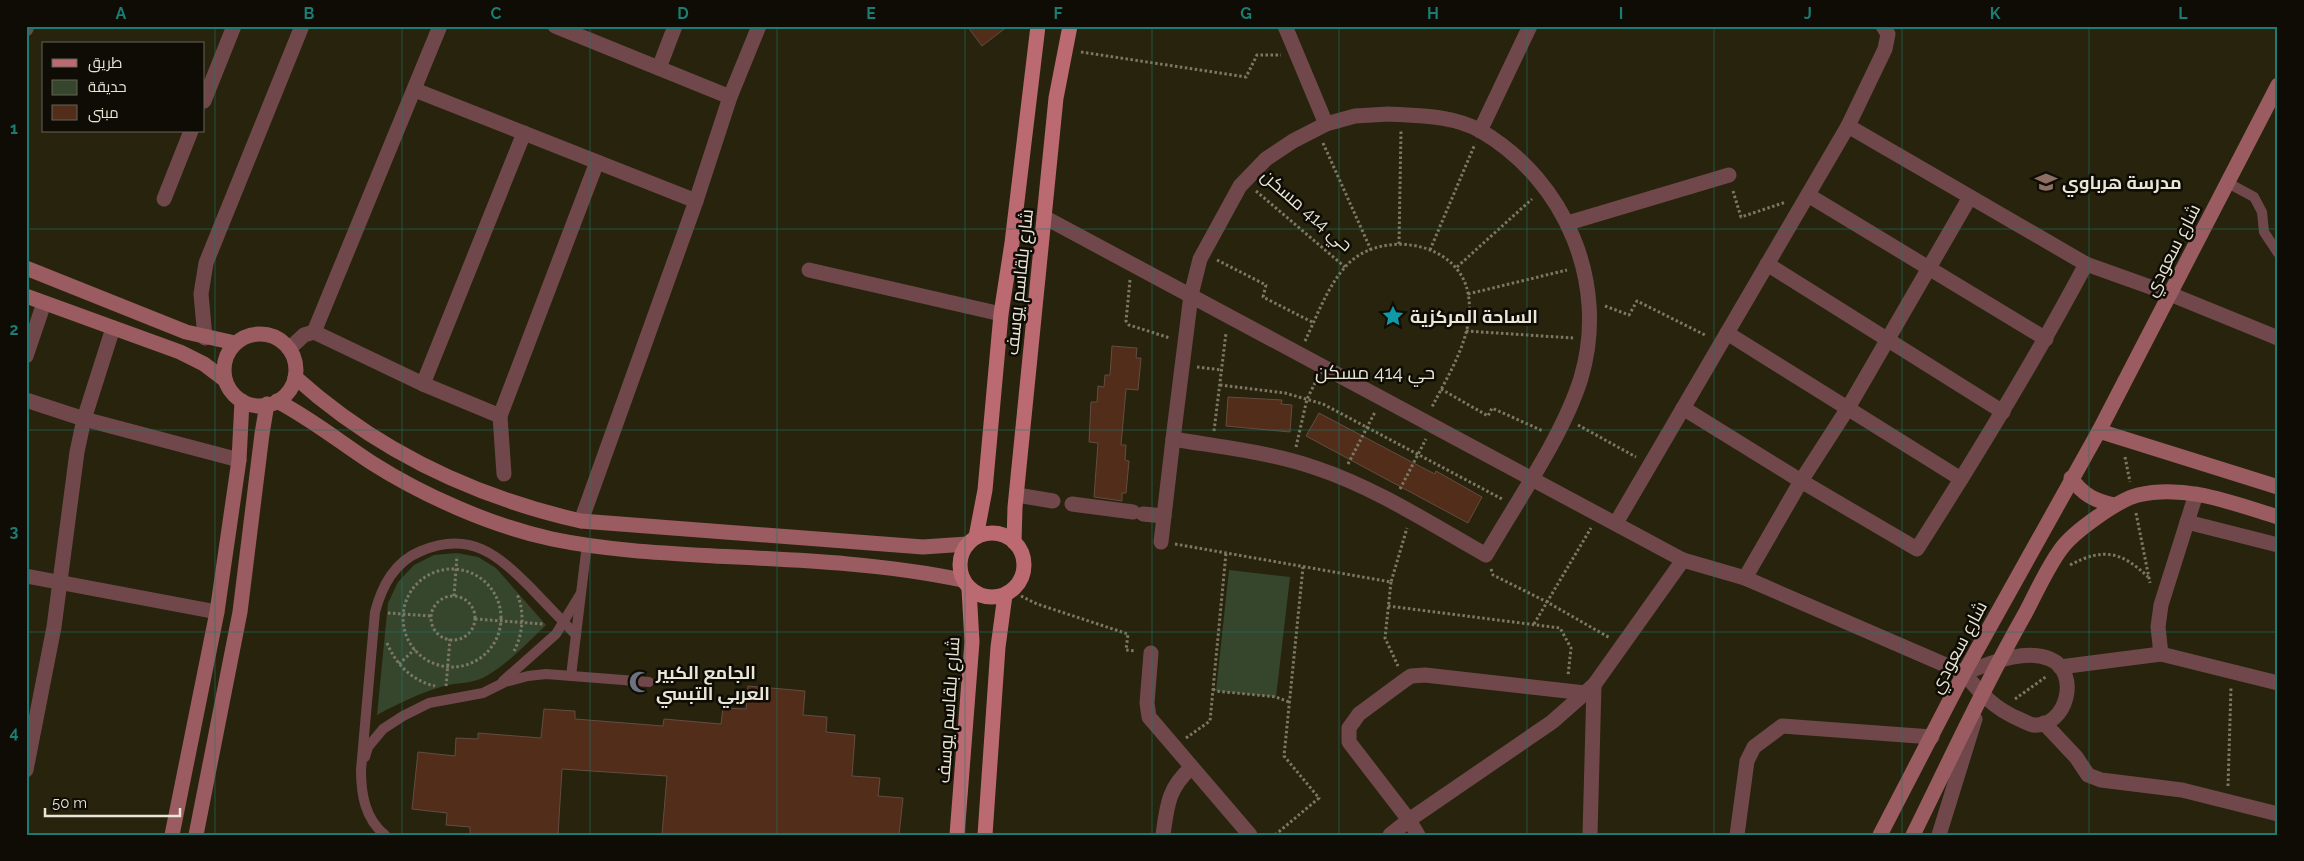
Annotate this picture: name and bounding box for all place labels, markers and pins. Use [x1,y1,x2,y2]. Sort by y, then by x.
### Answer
school or university icon: مدرسة هرباوي [2033,169,2059,195]
place label: مدرسة هرباوي [2062,172,2182,197]
place icon: الساحة المركزية [1380,303,1406,329]
place label: الساحة المركزية [1410,306,1538,328]
place label: الجامع الكبير العربي التبسي [655,662,770,709]
mosque icon: الجامع الكبير العربي التبسي [627,669,653,695]

